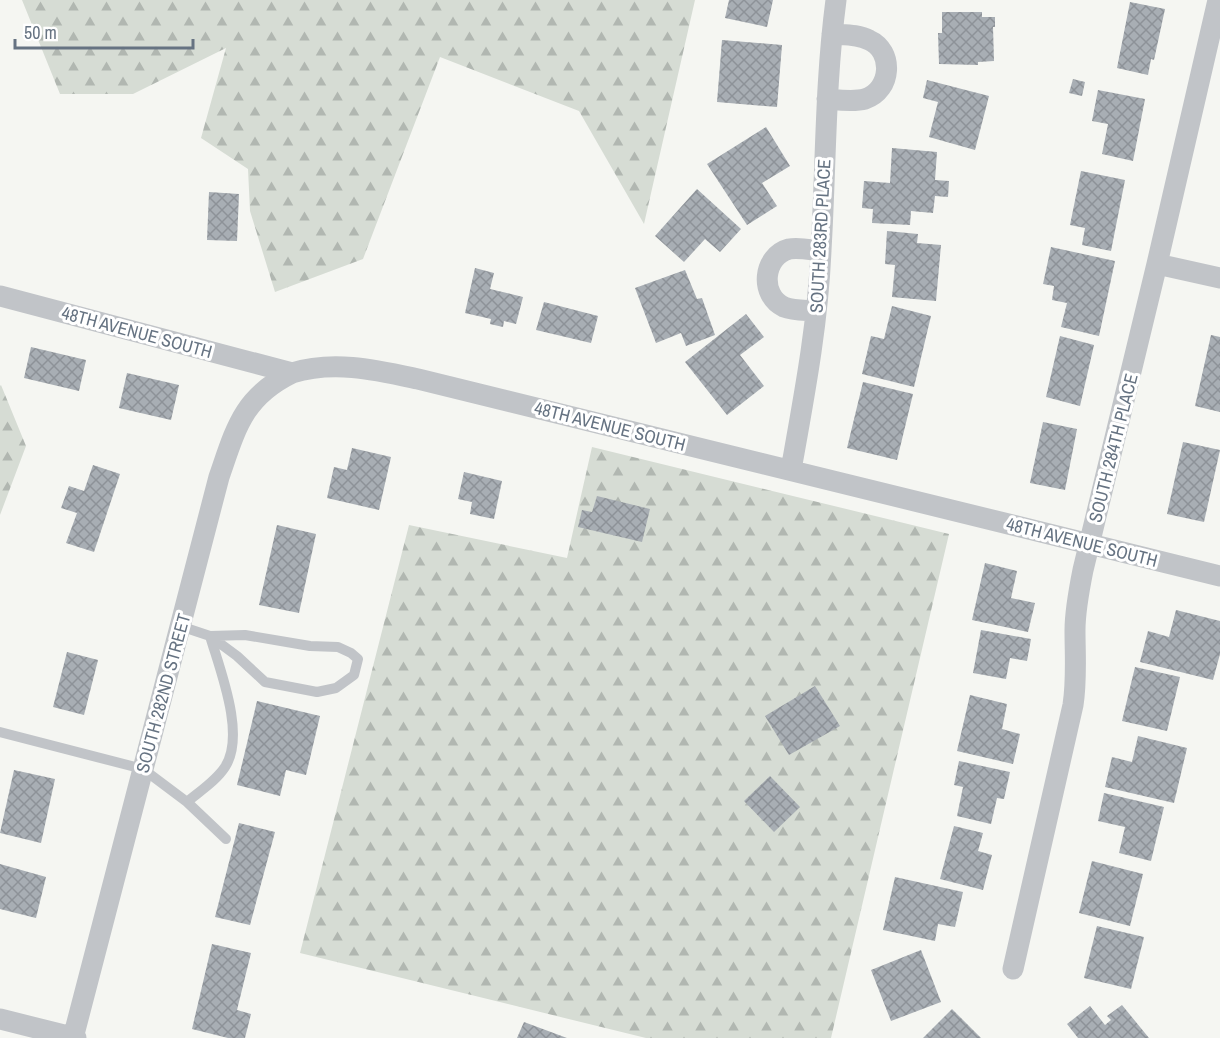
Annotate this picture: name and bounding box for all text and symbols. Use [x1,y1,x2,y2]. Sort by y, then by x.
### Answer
scale bar [15,12,194,50]
text: 50 m [24,20,57,45]
street label: SOUTH 283RD PLACE [803,158,837,314]
street label: 48TH AVENUE SOUTH [59,300,215,364]
street label: SOUTH 284TH PLACE [1082,371,1144,525]
street label: 48TH AVENUE SOUTH [532,395,688,457]
street label: 48TH AVENUE SOUTH [1004,511,1160,573]
street label: SOUTH 282ND STREET [130,611,196,775]

